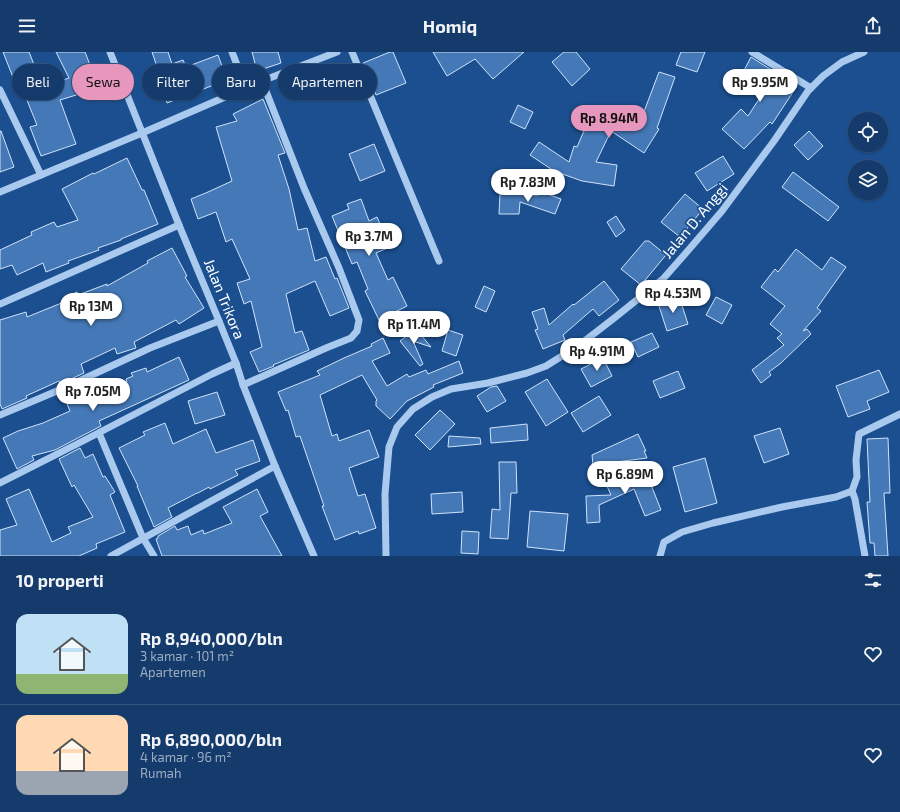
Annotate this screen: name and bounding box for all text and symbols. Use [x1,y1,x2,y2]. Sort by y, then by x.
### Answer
icon: menu [16,15,38,37]
text: Homiq [423,15,477,37]
icon: share [862,15,884,37]
chip: Beli [12,64,64,100]
chip: Sewa [72,64,134,100]
chip: Filter [142,64,204,100]
chip: Baru [212,64,270,100]
chip: Apartemen [278,64,377,100]
pin: Rp 9.95M [719,69,801,103]
text: Rp 9.95M [732,74,788,90]
pin: Rp 8.94M [568,105,650,139]
text: Rp 8.94M [580,110,638,126]
map controls [848,112,888,200]
button: locate [848,112,888,152]
button: layers [848,160,888,200]
pin: Rp 7.83M [487,169,569,203]
text: Rp 7.83M [500,174,556,190]
street label: Jalan D. Anggi [657,179,731,262]
pin: Rp 3.7M [332,223,406,257]
text: Rp 3.7M [345,228,393,244]
street label: Jalan Trikora [201,256,249,341]
pin: Rp 4.53M [632,280,714,314]
text: Rp 4.53M [645,285,701,301]
pin: Rp 13M [58,293,124,327]
text: Rp 13M [69,298,113,314]
pin: Rp 11.4M [373,311,455,345]
text: Rp 11.4M [387,316,441,332]
pin: Rp 4.91M [556,338,638,372]
text: Rp 4.91M [569,343,625,359]
pin: Rp 7.05M [52,378,134,412]
text: Rp 7.05M [65,383,121,399]
pin: Rp 6.89M [584,461,666,495]
text: Rp 6.89M [596,466,654,482]
icon: filters [862,569,884,591]
text: 10 properti [16,570,104,590]
text: Rp 8,940,000/bln [140,628,283,648]
icon: home [48,630,96,678]
icon: heart [862,643,884,665]
text: 3 kamar · 101 m² [140,648,234,664]
text: Apartemen [140,664,206,680]
text: Rp 6,890,000/bln [140,729,282,749]
icon: home [48,731,96,779]
icon: heart [862,744,884,766]
text: 4 kamar · 96 m² [140,749,232,765]
text: Rumah [140,765,182,781]

